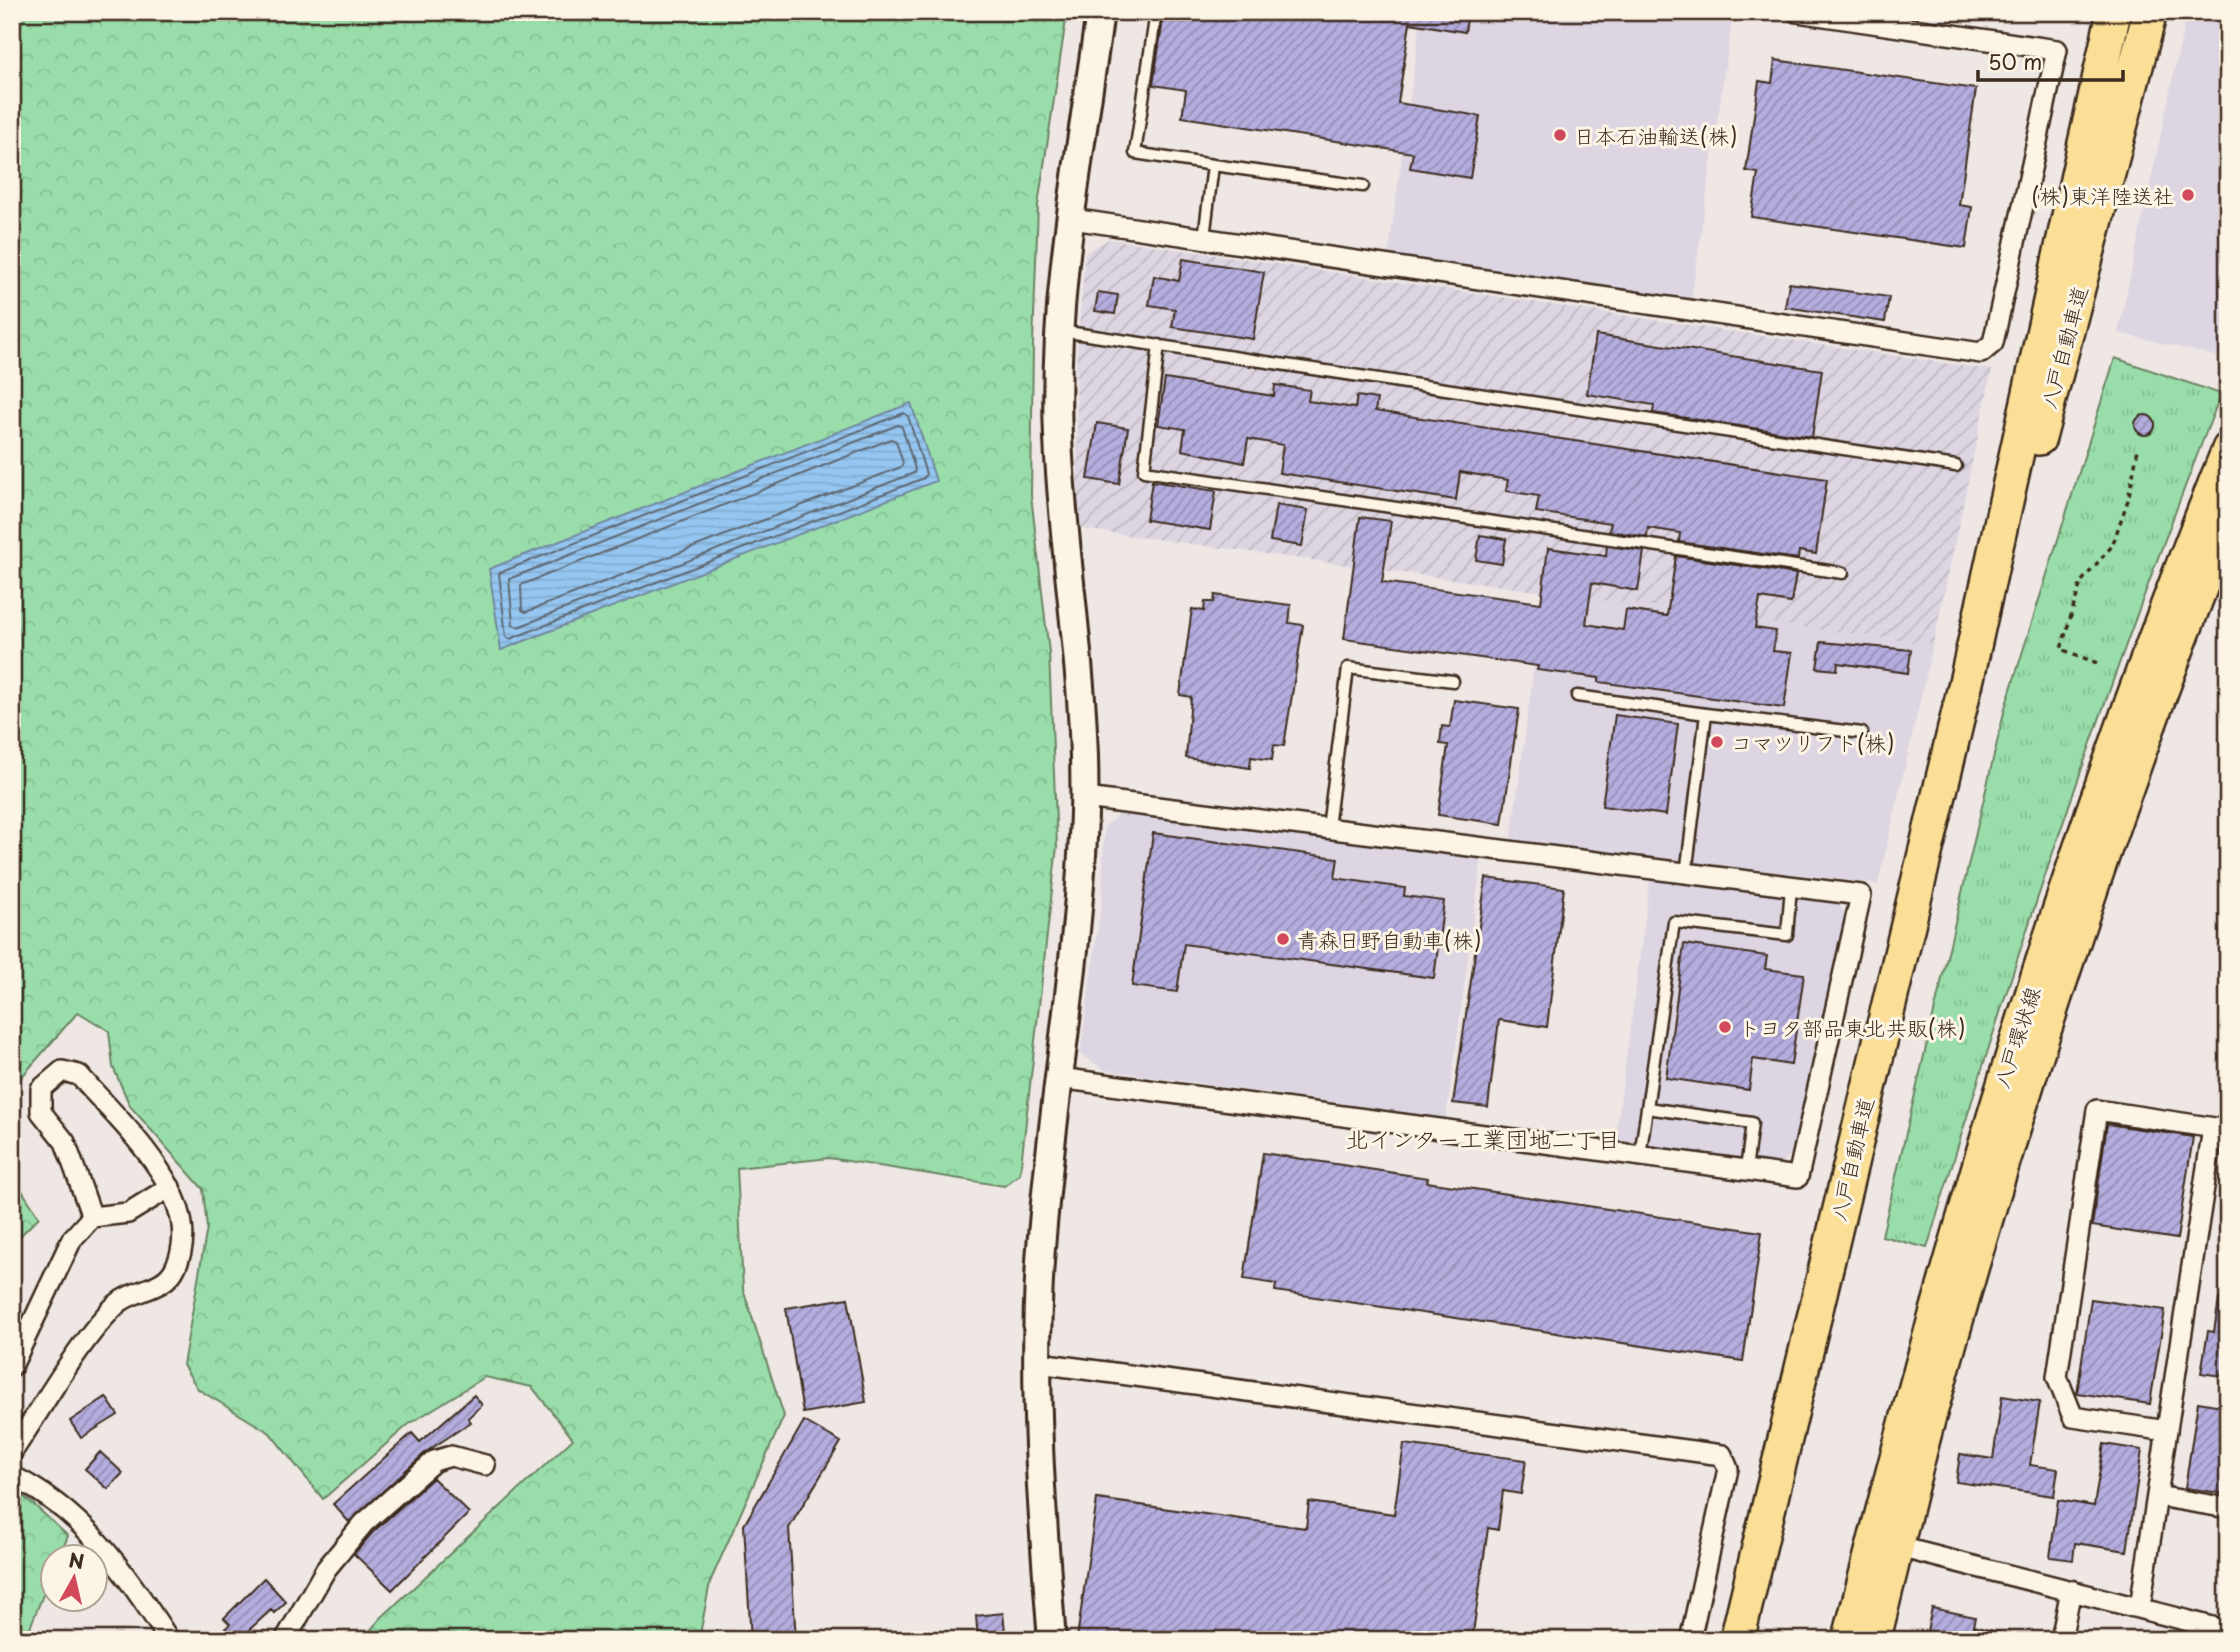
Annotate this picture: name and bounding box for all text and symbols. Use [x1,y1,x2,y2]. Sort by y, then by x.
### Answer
scale bar [1978,38,2123,82]
text: 50 m [1988,45,2042,77]
place label: 日本石油輸送(株) [1574,119,1738,151]
marker: 日本石油輸送(株) [1552,127,1568,143]
place label: (株)東洋陸送社 [2031,179,2174,211]
marker: (株)東洋陸送社 [2180,187,2196,203]
street label: 八戸自動車道 [2031,282,2095,412]
place label: コマツリフト(株) [1731,726,1895,758]
marker: コマツリフト(株) [1709,734,1725,750]
place label: 青森日野自動車(株) [1297,923,1482,955]
marker: 青森日野自動車(株) [1275,931,1291,947]
street label: 八戸環状線 [1985,982,2047,1092]
place label: トヨタ部品東北共販(株) [1739,1011,1966,1043]
marker: トヨタ部品東北共販(株) [1717,1019,1733,1035]
street label: 八戸自動車道 [1821,1094,1881,1224]
district label: 北インター工業団地二丁目 [1345,1121,1621,1156]
north arrow [38,1544,108,1614]
text: N [67,1545,86,1575]

